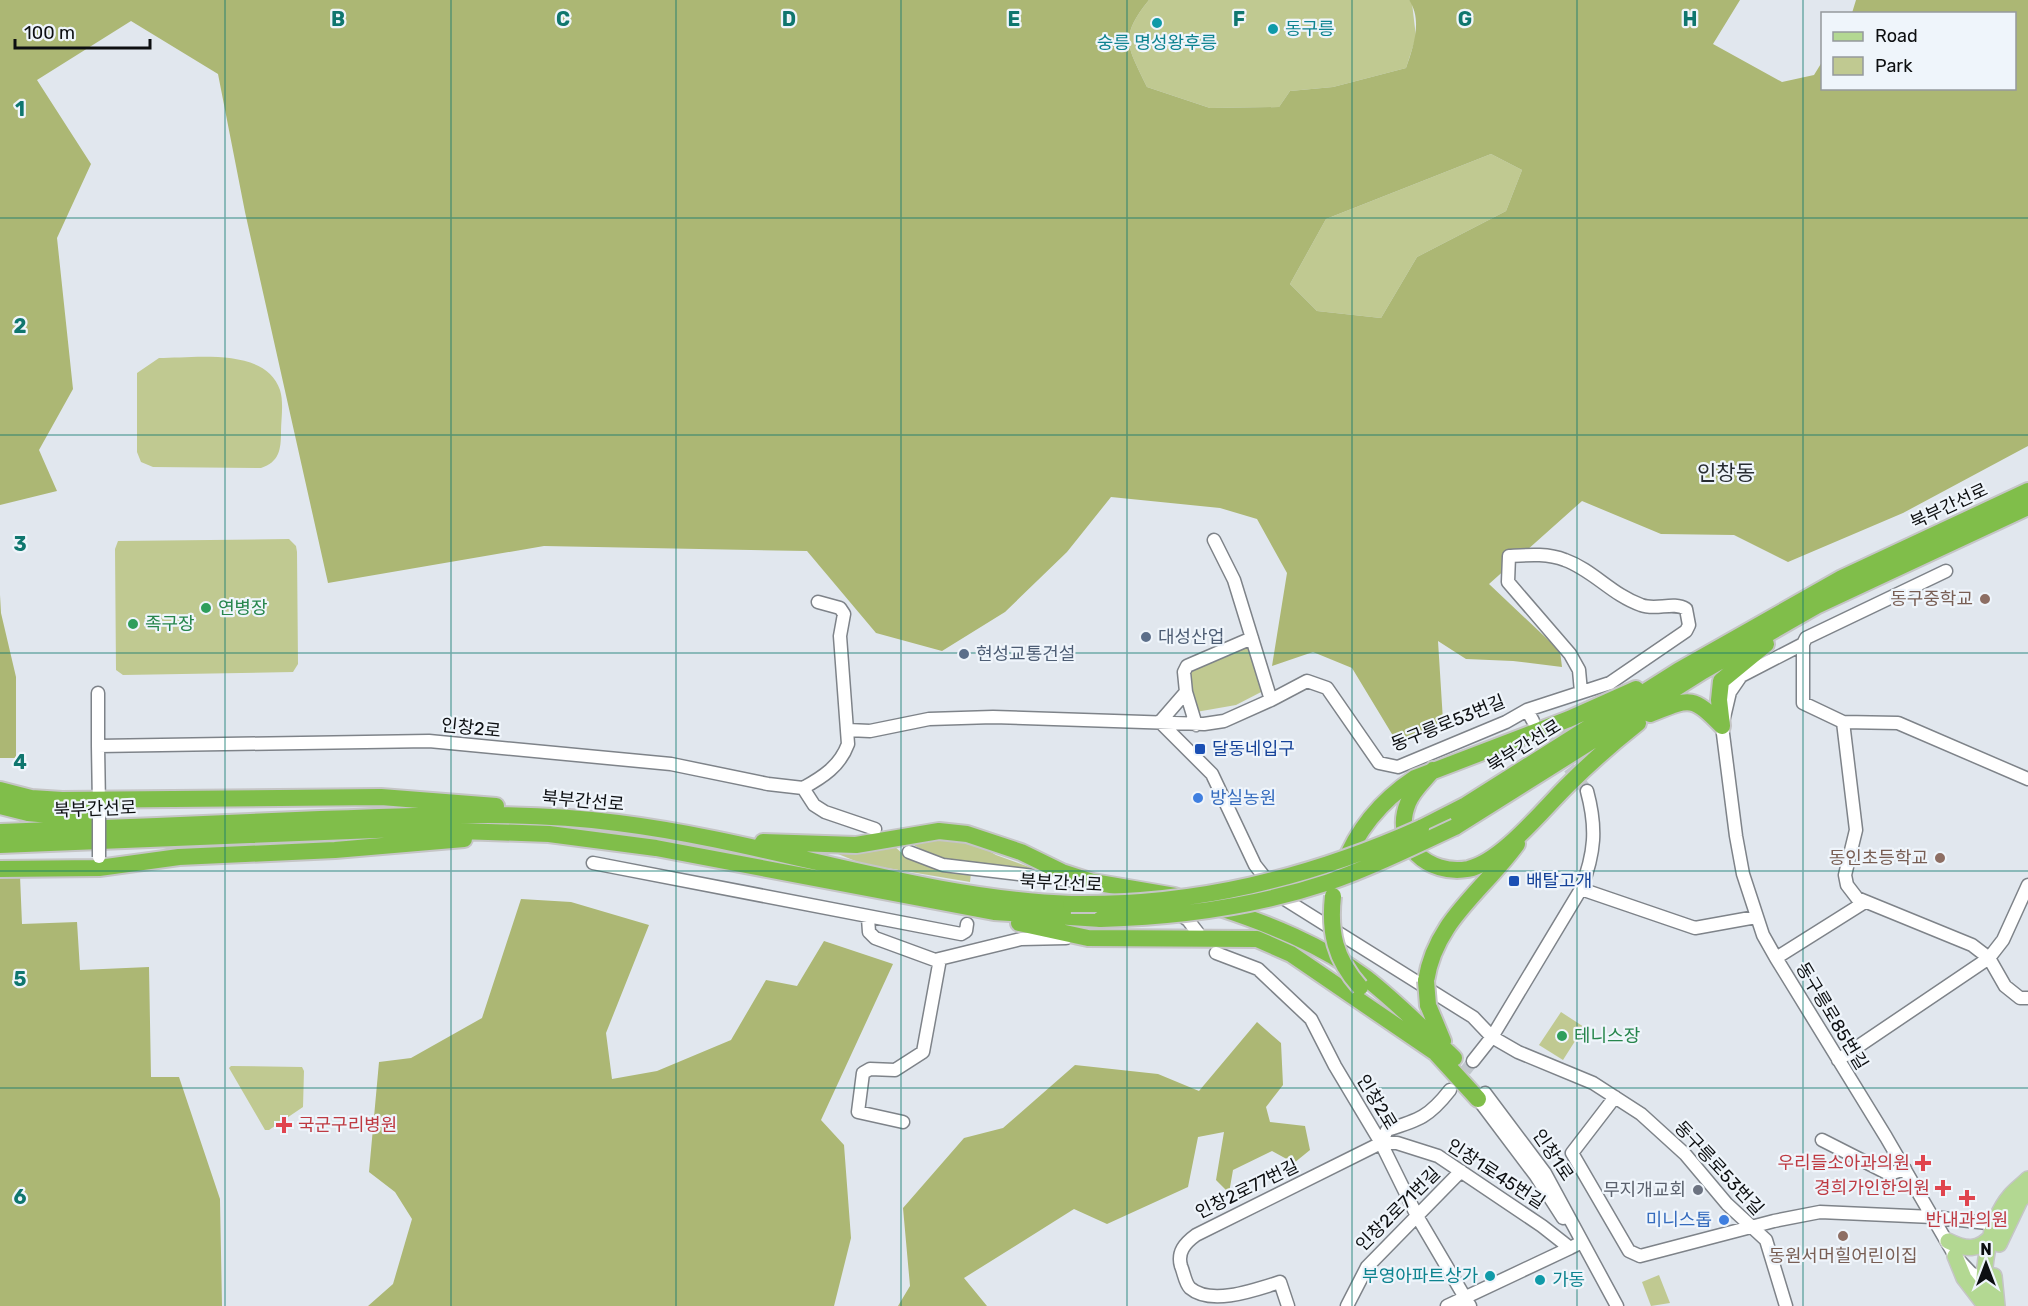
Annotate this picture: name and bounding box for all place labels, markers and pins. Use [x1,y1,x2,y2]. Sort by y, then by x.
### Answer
marker: 숭릉 명성왕후릉 [1150,16,1164,30]
place label: 동구릉 [1285,18,1335,40]
marker: 동구릉 [1266,22,1280,36]
place label: 숭릉 명성왕후릉 [1097,32,1217,54]
place label: 동구중학교 [1890,588,1973,610]
marker: 동구중학교 [1978,592,1992,606]
place label: 연병장 [218,597,268,619]
marker: 연병장 [199,601,213,615]
place label: 족구장 [145,613,195,635]
marker: 족구장 [126,617,140,631]
place label: 대성산업 [1158,626,1224,648]
marker: 대성산업 [1139,630,1153,644]
place label: 현성교통건설 [976,643,1075,665]
marker: 현성교통건설 [957,647,971,661]
place label: 달동네입구 [1212,738,1295,760]
marker: 달동네입구 [1193,742,1207,756]
place label: 방실농원 [1210,787,1276,809]
marker: 방실농원 [1191,791,1205,805]
place label: 동인초등학교 [1829,847,1928,869]
marker: 동인초등학교 [1933,851,1947,865]
place label: 배탈고개 [1526,870,1592,892]
marker: 배탈고개 [1507,874,1521,888]
place label: 테니스장 [1574,1025,1640,1047]
marker: 테니스장 [1555,1029,1569,1043]
place label: 국군구리병원 [298,1114,397,1136]
marker: 국군구리병원 [275,1116,293,1134]
place label: 우리들소아과의원 [1778,1152,1910,1174]
marker: 우리들소아과의원 [1914,1154,1932,1172]
place label: 경희가인한의원 [1814,1177,1930,1199]
place label: 무지개교회 [1603,1179,1686,1201]
marker: 경희가인한의원 [1934,1179,1952,1197]
marker: 무지개교회 [1691,1183,1705,1197]
marker: 반내과의원 [1958,1189,1976,1207]
place label: 미니스톱 [1646,1209,1712,1231]
place label: 반내과의원 [1926,1209,2008,1231]
marker: 미니스톱 [1717,1213,1731,1227]
marker: 동원서머힐어린이집 [1836,1229,1850,1243]
place label: 동원서머힐어린이집 [1768,1245,1918,1267]
place label: 부영아파트상가 [1362,1265,1478,1287]
marker: 부영아파트상가 [1483,1269,1497,1283]
place label: 가동 [1552,1269,1585,1291]
marker: 가동 [1533,1273,1547,1287]

